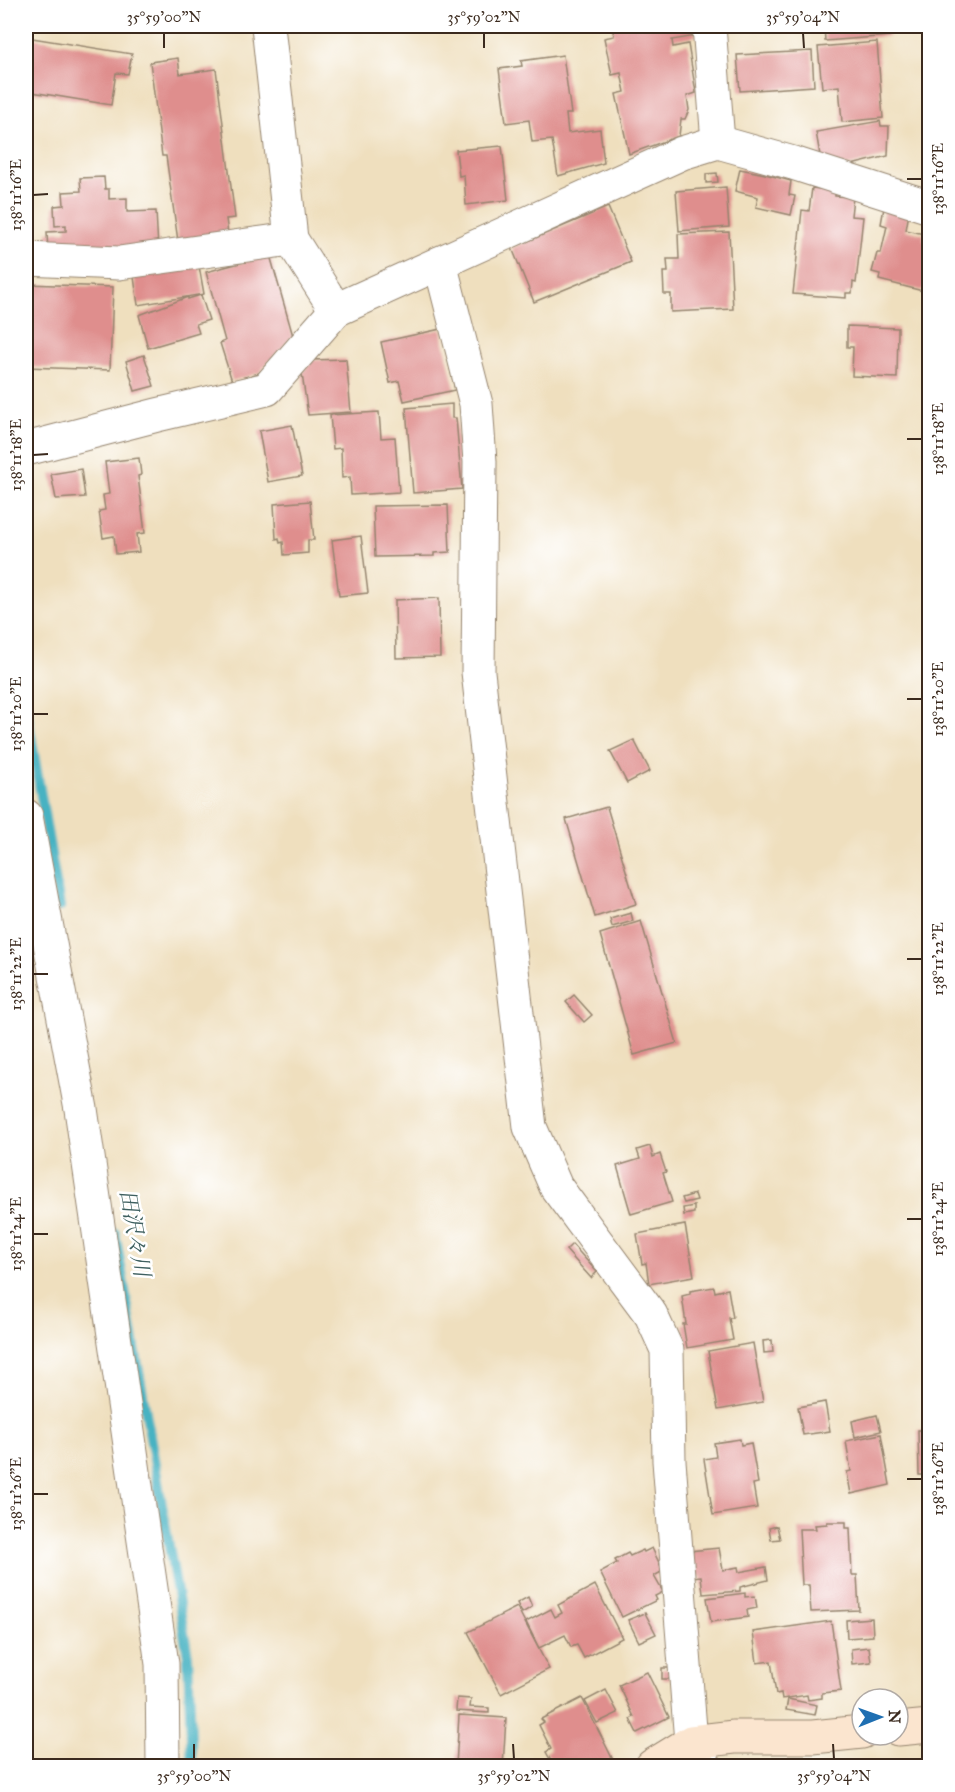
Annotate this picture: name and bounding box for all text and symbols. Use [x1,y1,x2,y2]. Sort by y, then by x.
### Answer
text: 35°59'00"N [127,8,201,26]
text: 35°59'02"N [447,8,521,26]
text: 35°59'04"N [766,8,840,26]
text: 138°11'16"E [929,143,947,215]
text: 138°11'16"E [7,159,25,231]
text: 138°11'18"E [929,402,947,475]
text: 138°11'18"E [7,418,25,491]
text: 138°11'20"E [929,661,947,736]
text: 138°11'20"E [7,676,25,751]
text: 138°11'22"E [929,922,947,996]
text: 138°11'22"E [7,937,25,1011]
text: 138°11'24"E [929,1182,947,1256]
water label: 田沢々川 [114,1187,156,1281]
text: 138°11'24"E [7,1197,25,1271]
text: 138°11'26"E [929,1442,947,1516]
text: 138°11'26"E [7,1457,25,1531]
north arrow [850,1687,910,1747]
text: N [885,1710,904,1724]
text: 35°59'00"N [157,1767,231,1785]
text: 35°59'02"N [477,1767,551,1785]
text: 35°59'04"N [797,1767,871,1785]

